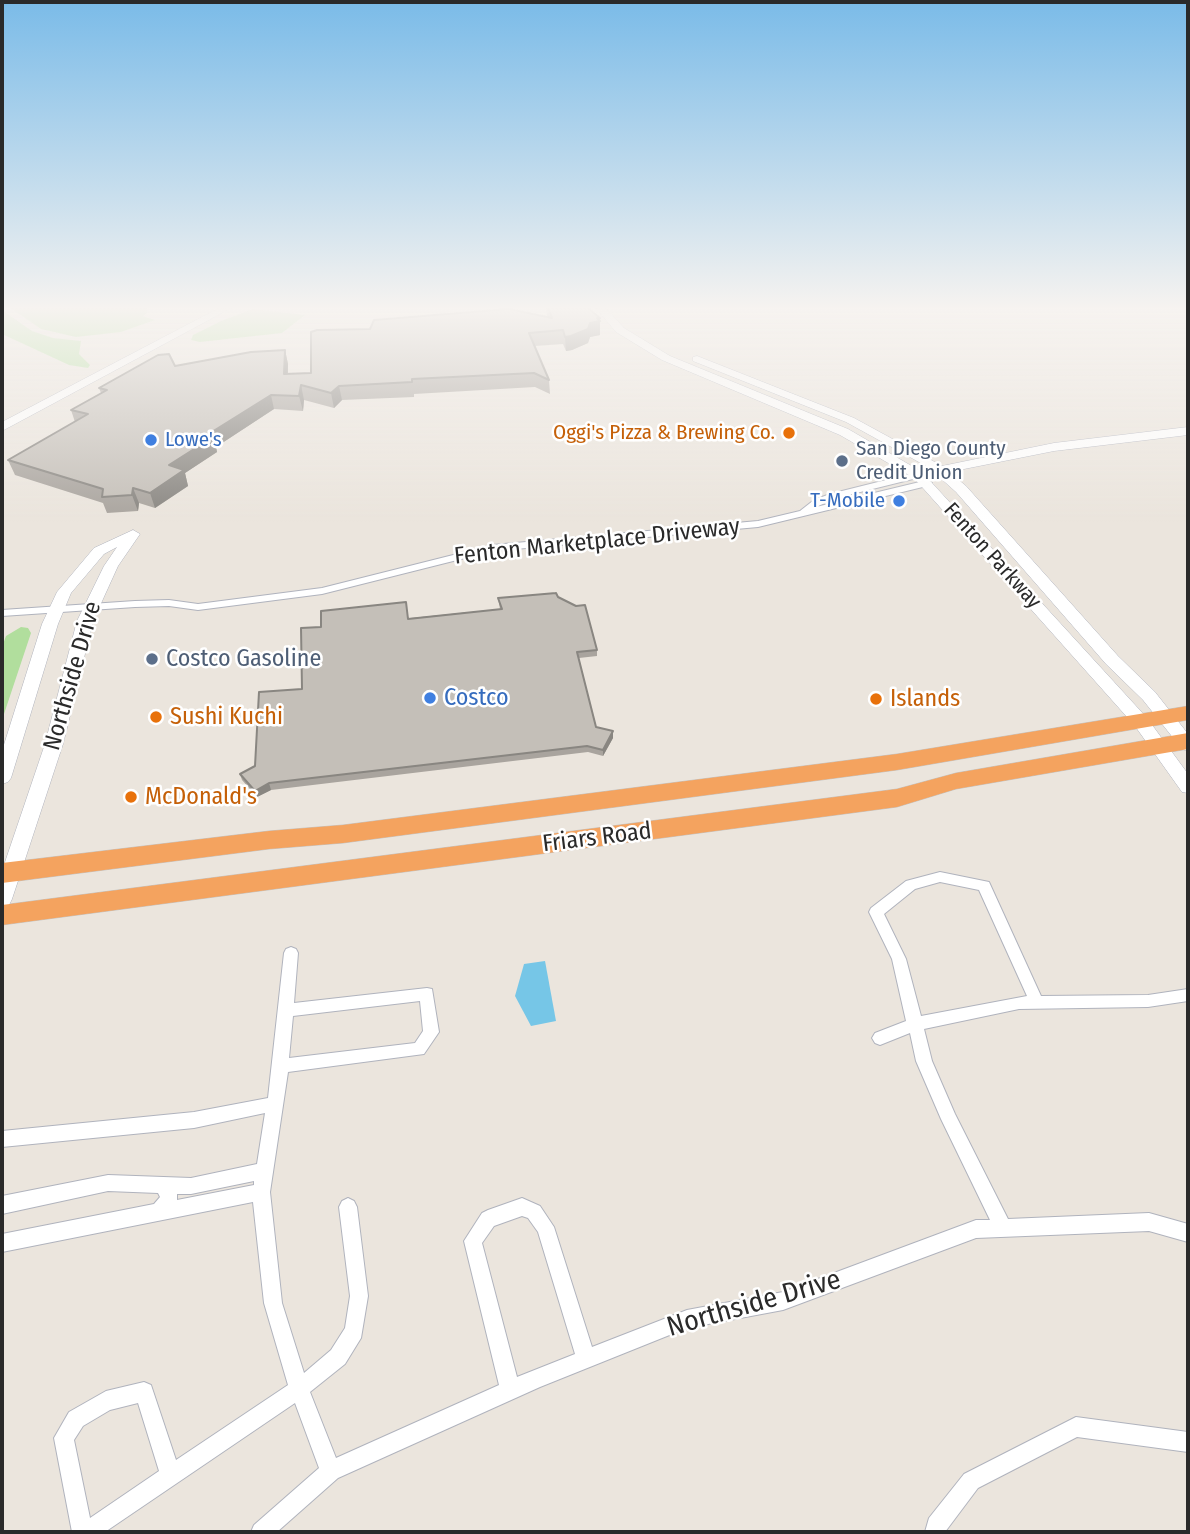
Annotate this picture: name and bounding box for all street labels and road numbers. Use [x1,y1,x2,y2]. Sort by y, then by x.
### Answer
street label: Fenton Parkway [938,498,1046,614]
street label: Fenton Marketplace Driveway [453,513,741,571]
street label: Northside Drive [38,598,108,754]
street label: Friars Road [541,817,653,859]
street label: Northside Drive [663,1263,845,1345]

